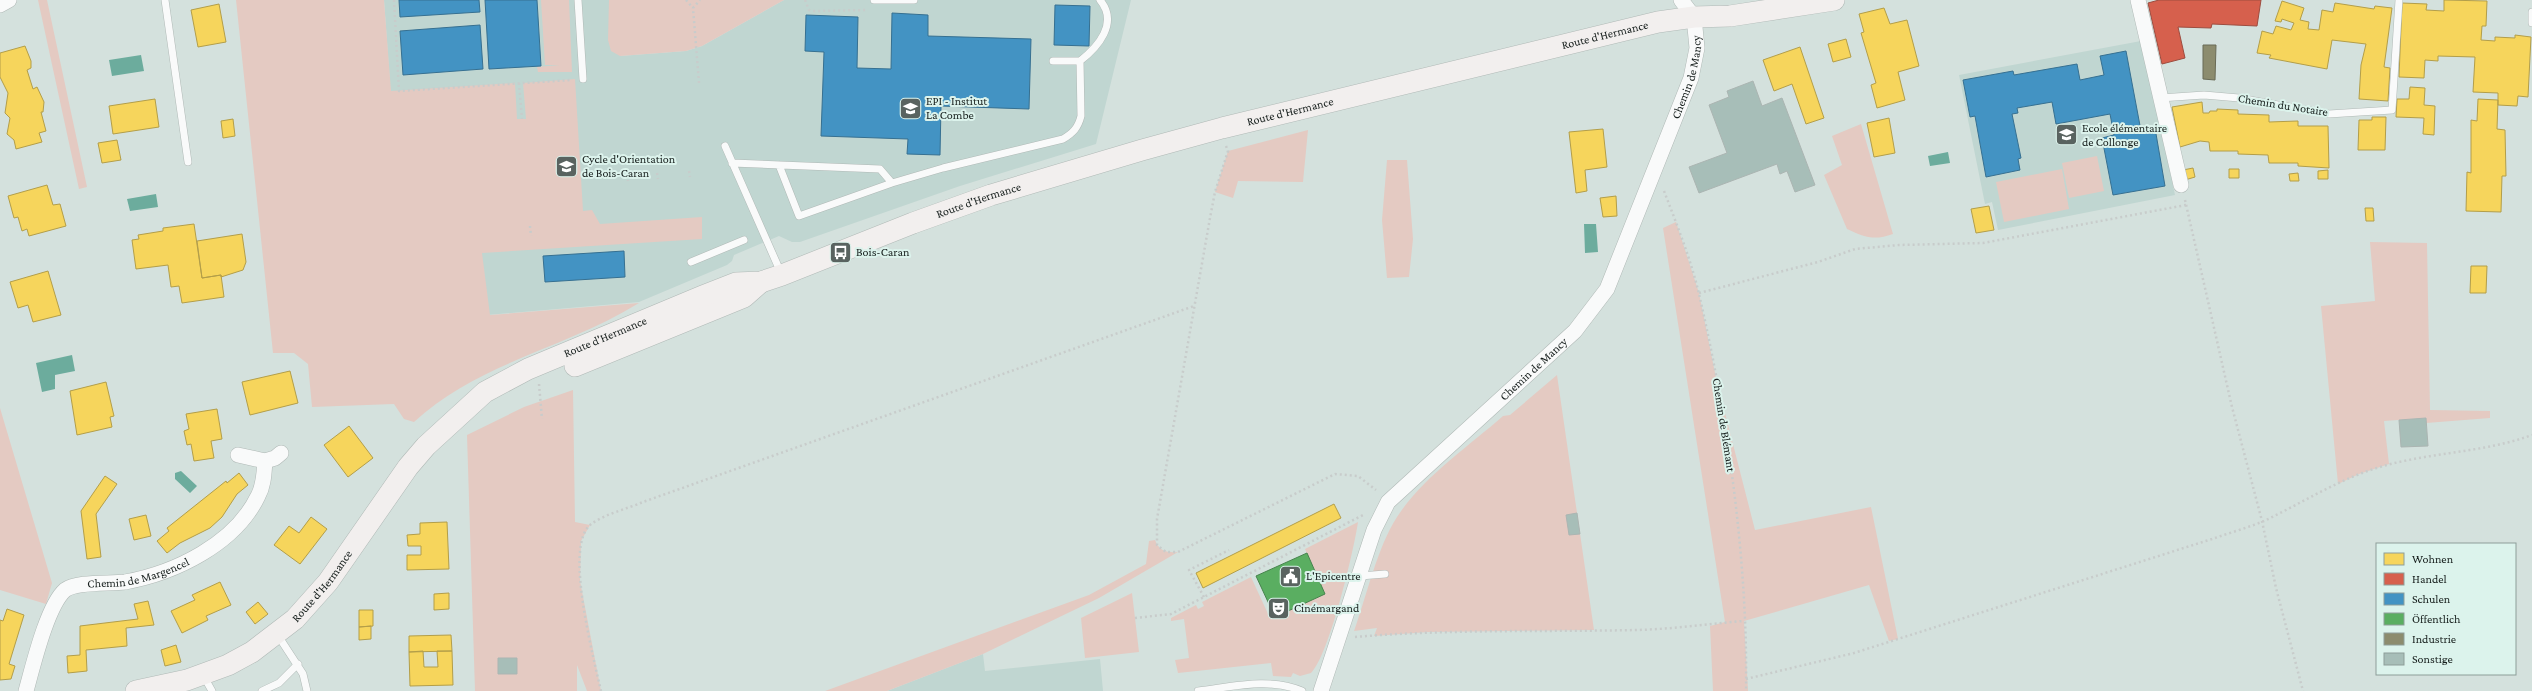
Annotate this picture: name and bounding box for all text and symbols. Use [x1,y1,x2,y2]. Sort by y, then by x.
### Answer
street label: Route d'Hermance [1560,18,1650,52]
street label: Chemin de Mancy [1668,34,1704,121]
street label: Chemin du Notaire [2237,91,2329,119]
place label: EPI - Institut La Combe [926,94,988,122]
street label: Route d'Hermance [1245,94,1335,129]
school or university icon: EPI - Institut La Combe [897,95,923,121]
place label: Ecole élémentaire de Collonge [2082,121,2167,149]
school or university icon: Ecole élémentaire de Collonge [2053,122,2079,148]
place label: Cycle d'Orientation de Bois-Caran [582,152,676,180]
school or university icon: Cycle d'Orientation de Bois-Caran [554,153,580,179]
street label: Route d'Hermance [934,179,1023,221]
bus stop icon: Bois-Caran [827,239,853,265]
place label: Bois-Caran [856,245,910,259]
street label: Route d'Hermance [562,313,649,360]
street label: Chemin de Mancy [1497,334,1571,403]
street label: Chemin de Blémant [1710,377,1738,474]
legend [2376,543,2516,675]
street label: Route d'Hermance [289,547,355,625]
text: Wohnen [2412,552,2454,566]
street label: Chemin de Margencel [87,555,191,591]
public building icon: L'Epicentre [1278,563,1304,589]
place label: L'Epicentre [1306,569,1361,583]
text: Handel [2412,572,2447,586]
text: Schulen [2412,592,2451,606]
theatre icon: Cinémargand [1265,595,1291,621]
place label: Cinémargand [1294,601,1360,615]
text: Öffentlich [2412,612,2461,626]
text: Industrie [2412,632,2456,646]
text: Sonstige [2412,652,2453,666]

